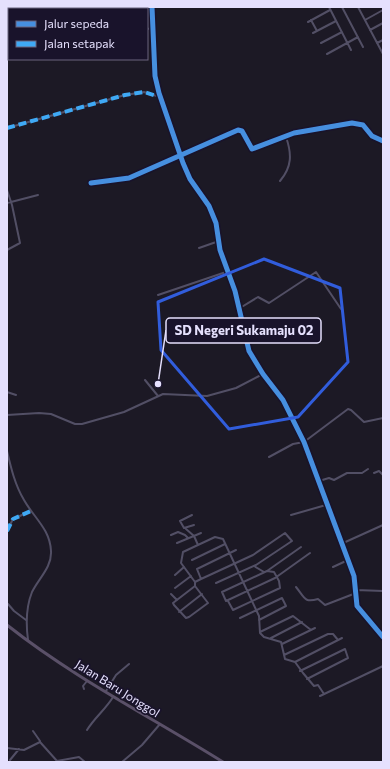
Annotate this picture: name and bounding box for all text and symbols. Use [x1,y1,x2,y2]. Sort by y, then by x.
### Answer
legend [8,8,148,60]
text: Jalur sepeda [44,16,109,31]
text: Jalan setapak [44,36,116,51]
callout: SD Negeri Sukamaju 02 [166,318,321,343]
text: SD Negeri Sukamaju 02 [175,322,313,338]
street label: Jalan Baru Jonggol [73,656,163,720]

